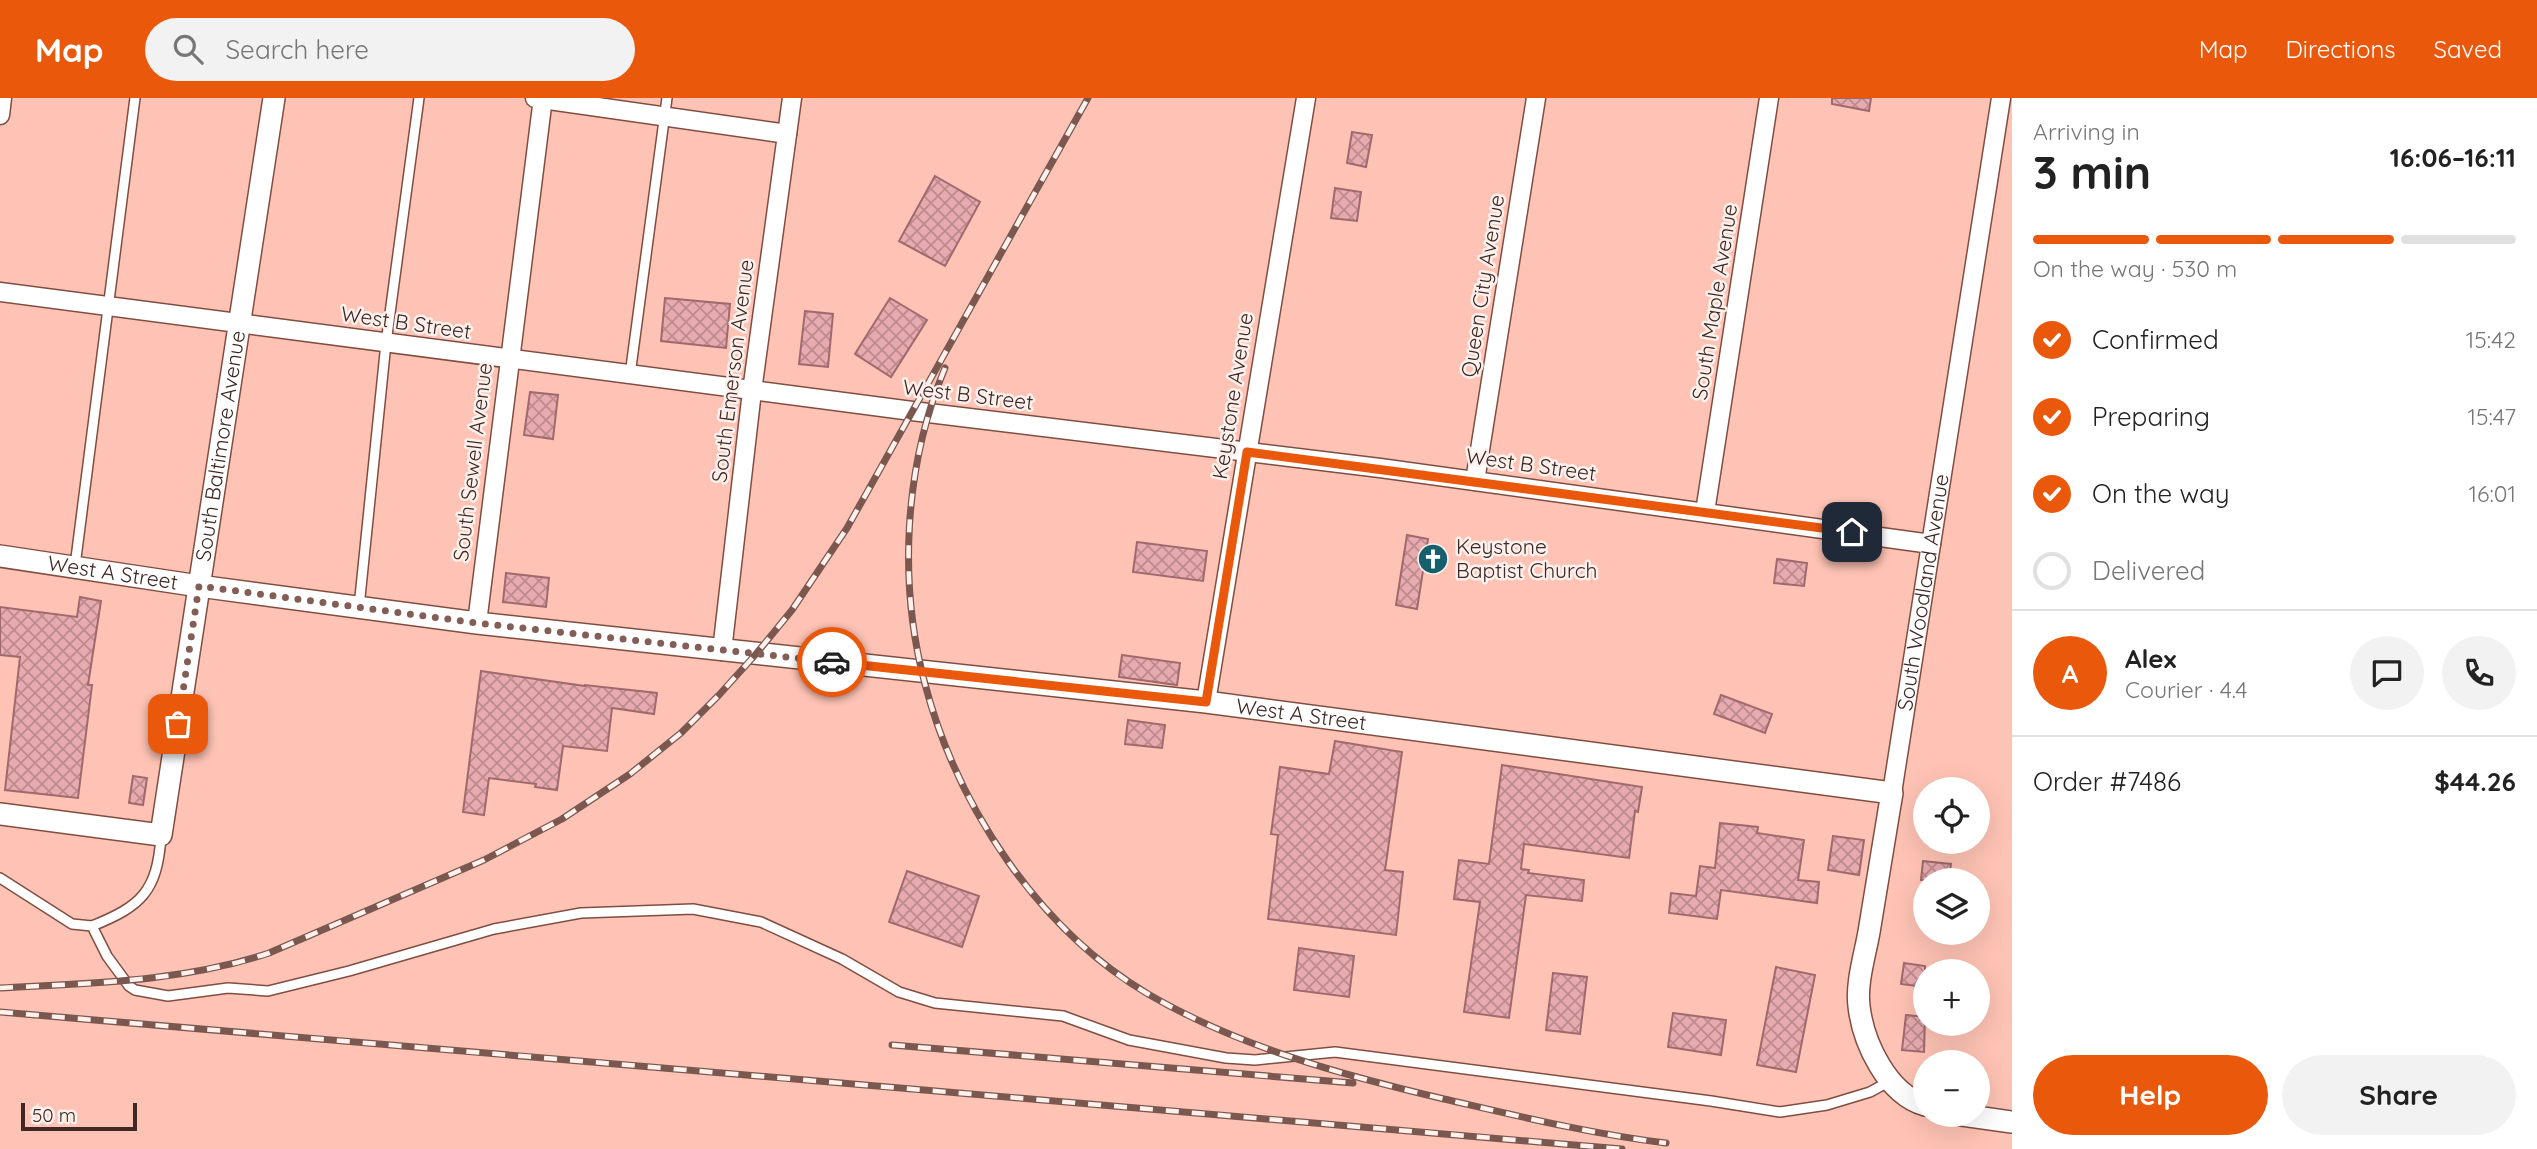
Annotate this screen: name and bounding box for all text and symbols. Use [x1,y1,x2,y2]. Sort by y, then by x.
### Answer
search box [145,18,635,81]
text: Map [35,29,103,70]
icon: search [169,30,207,68]
text: Search here [225,33,369,66]
text: Map [2199,34,2248,64]
text: Directions [2286,34,2396,64]
text: Saved [2434,34,2502,64]
text: Arriving in [2033,117,2140,146]
text: 16:06–16:11 [2390,141,2516,174]
text: 3 min [2033,143,2151,201]
street label: Queen City Avenue [1455,193,1509,379]
street label: South Maple Avenue [1686,202,1742,402]
text: On the way · 530 m [2033,254,2237,283]
street label: South Emerson Avenue [705,258,759,484]
street label: West B Street [339,300,473,344]
street label: Keystone Avenue [1206,311,1258,481]
icon: check [2033,321,2071,359]
text: Confirmed [2092,323,2219,356]
text: 15:42 [2466,325,2516,354]
street label: South Baltimore Avenue [189,329,250,563]
street label: South Sewell Avenue [447,361,497,563]
street label: West B Street [901,373,1035,415]
icon: check [2033,398,2071,436]
text: Preparing [2092,400,2210,433]
text: 15:47 [2467,402,2516,431]
street label: West B Street [1464,442,1598,486]
street label: South Woodland Avenue [1891,472,1954,713]
icon: check [2033,475,2071,513]
text: On the way [2092,477,2230,510]
text: 16:01 [2469,479,2516,508]
pin [1822,502,1882,562]
icon: home [1833,513,1871,551]
place label: Keystone Baptist Church [1456,533,1597,583]
church icon: Keystone Baptist Church [1416,542,1450,576]
street label: West A Street [46,549,180,595]
text: Delivered [2092,554,2205,587]
courier [797,627,867,697]
button: chat [2350,636,2424,710]
button: phone [2442,636,2516,710]
text: Alex [2125,642,2176,675]
icon: car [813,643,851,681]
text: A [2062,657,2078,690]
text: Courier · 4.4 [2125,675,2247,704]
street label: West A Street [1235,692,1368,735]
pin [148,694,208,754]
icon: bag [159,705,197,743]
text: Order #7486 [2033,765,2181,798]
text: $44.26 [2434,765,2516,798]
map controls [1913,777,1990,1127]
button: locate [1913,777,1990,854]
button: layers [1913,868,1990,945]
button: + [1913,959,1990,1036]
button: − [1913,1050,1990,1127]
button: Help [2033,1055,2268,1135]
button: Share [2282,1055,2516,1135]
scale bar [21,1100,136,1132]
text: 50 m [32,1103,76,1127]

